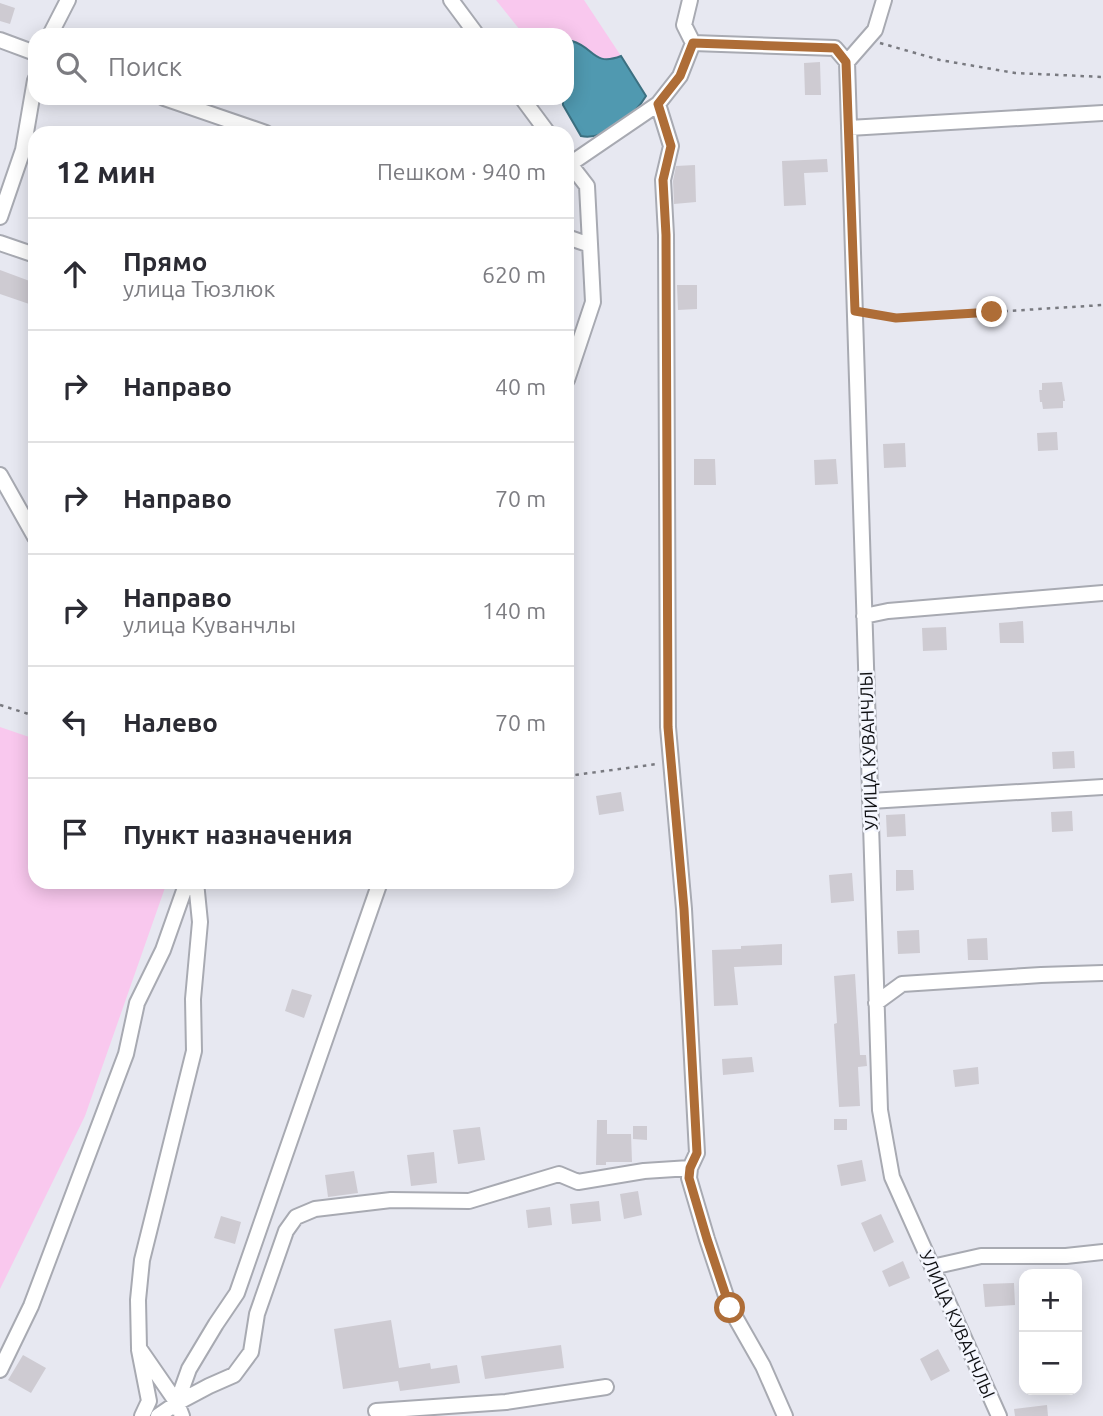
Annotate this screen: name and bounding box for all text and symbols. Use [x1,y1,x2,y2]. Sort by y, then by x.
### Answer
search box [28,28,574,105]
icon: search [52,48,90,86]
text: Поиск [108,52,182,81]
text: 12 мин [56,155,156,189]
text: Пешком · 940 m [377,159,546,184]
text: Прямо [123,247,207,276]
icon: ahead [56,255,94,293]
text: 620 m [482,262,546,287]
text: улица Тюзлюк [123,276,275,301]
route end [976,296,1007,327]
icon: right [56,367,94,405]
text: Направо [123,372,232,401]
text: 40 m [495,374,546,399]
icon: right [56,479,94,517]
text: Направо [123,484,232,513]
text: 70 m [495,486,546,511]
text: Направо [123,583,232,612]
icon: right [56,591,94,629]
text: 140 m [482,598,546,623]
text: улица Куванчлы [123,612,296,637]
street label: УЛИЦА КУВАНЧЛЫ [855,671,881,831]
icon: left [56,703,94,741]
text: Налево [123,708,218,737]
text: 70 m [495,710,546,735]
icon: arrive [56,815,94,853]
text: Пункт назначения [123,820,353,849]
street label: УЛИЦА КУВАНЧЛЫ [916,1247,1000,1401]
map controls [1019,1269,1082,1395]
button: + [1019,1269,1082,1332]
route start [714,1292,745,1323]
button: − [1019,1332,1082,1395]

